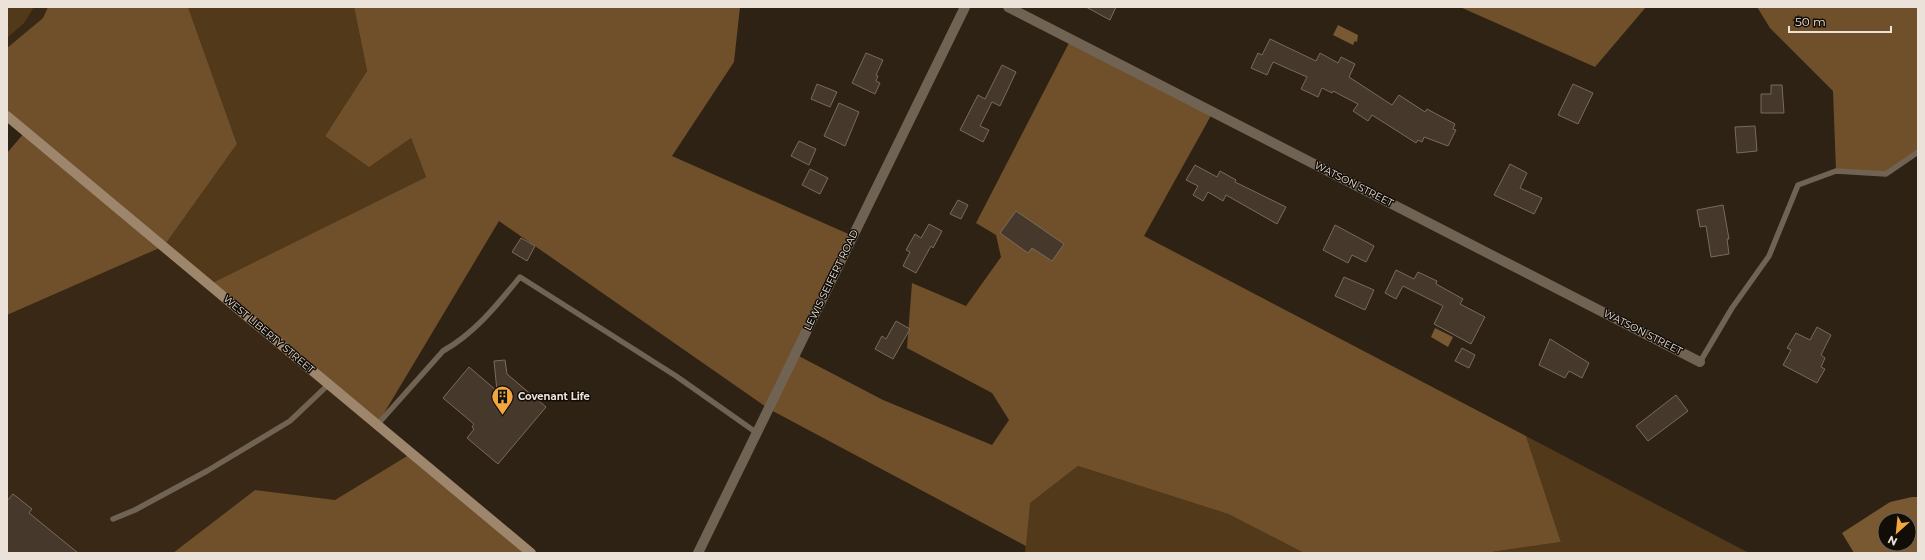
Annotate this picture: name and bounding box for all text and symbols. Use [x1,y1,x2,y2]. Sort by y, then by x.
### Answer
scale bar [1789,8,1891,34]
text: 50 m [1795,14,1826,29]
street label: WATSON STREET [1312,159,1396,210]
street label: LEWIS SEIFERT ROAD [801,227,861,333]
street label: WEST LIBERTY STREET [221,292,317,376]
street label: WATSON STREET [1601,307,1685,358]
building icon: Covenant Life [489,383,515,416]
place label: Covenant Life [518,390,590,403]
north arrow [1877,512,1917,552]
text: N [1885,533,1900,549]

